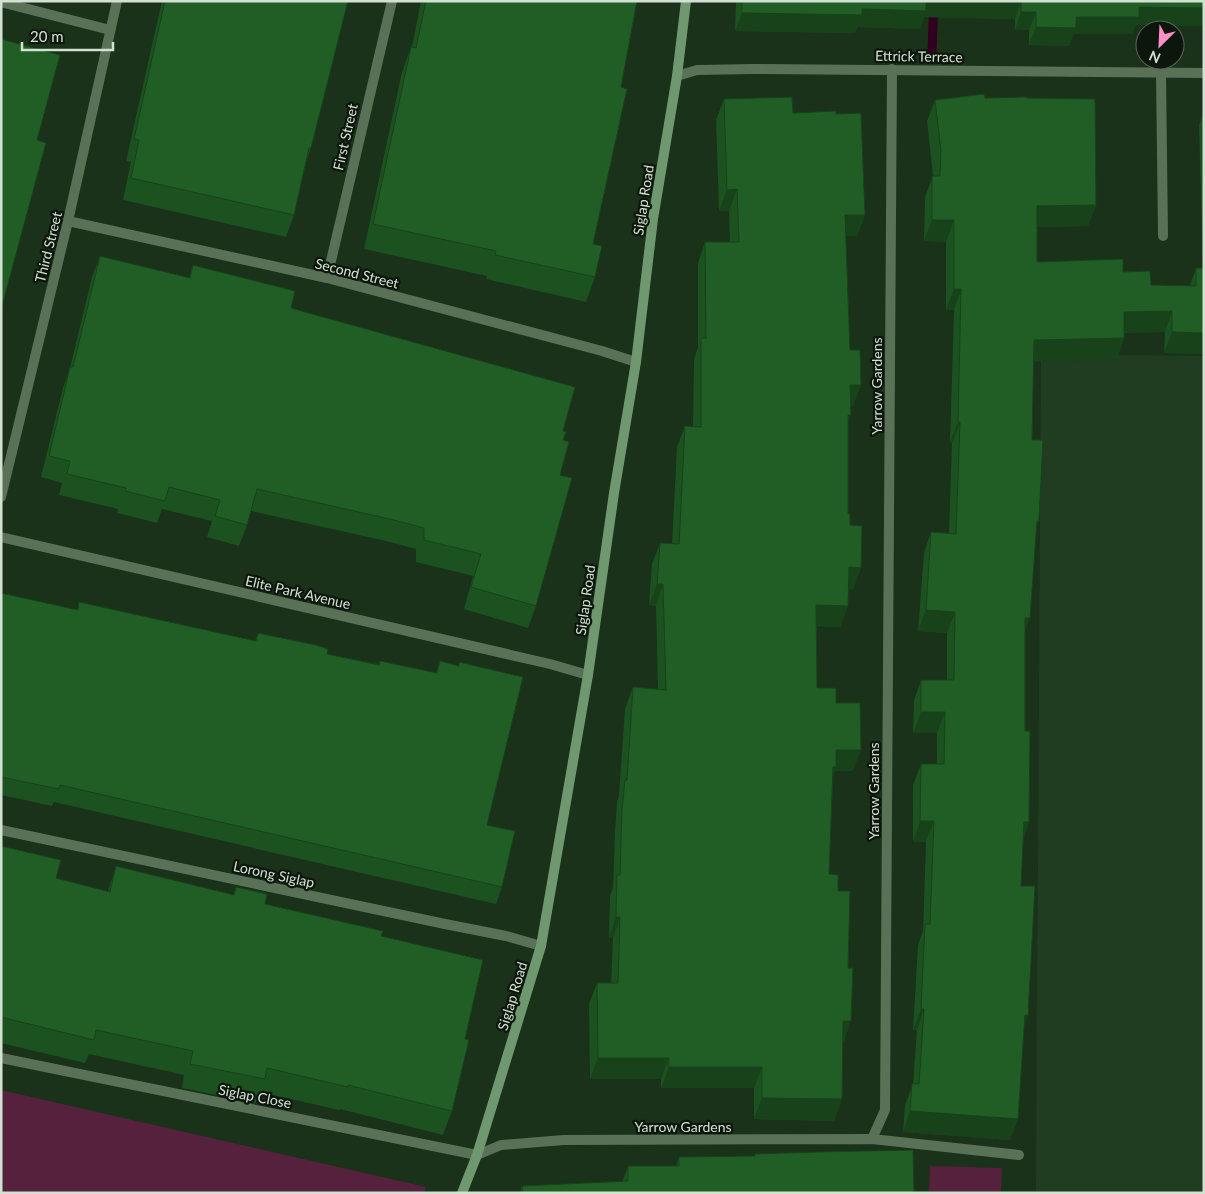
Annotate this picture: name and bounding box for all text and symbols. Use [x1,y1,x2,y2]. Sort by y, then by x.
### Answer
scale bar [22,20,114,52]
north arrow [1135,20,1185,70]
text: 20 m [30,27,64,45]
street label: Ettrick Terrace [875,47,963,65]
text: N [1146,47,1163,67]
street label: First Street [329,102,361,172]
street label: Siglap Road [629,164,657,236]
street label: Third Street [31,210,65,284]
street label: Second Street [313,254,401,292]
street label: Yarrow Gardens [868,337,885,435]
street label: Siglap Road [572,564,598,636]
street label: Elite Park Avenue [244,572,352,612]
street label: Yarrow Gardens [865,742,882,840]
street label: Lorong Siglap [232,857,316,891]
street label: Siglap Road [494,960,530,1032]
street label: Siglap Close [217,1081,293,1111]
street label: Yarrow Gardens [634,1118,732,1135]

